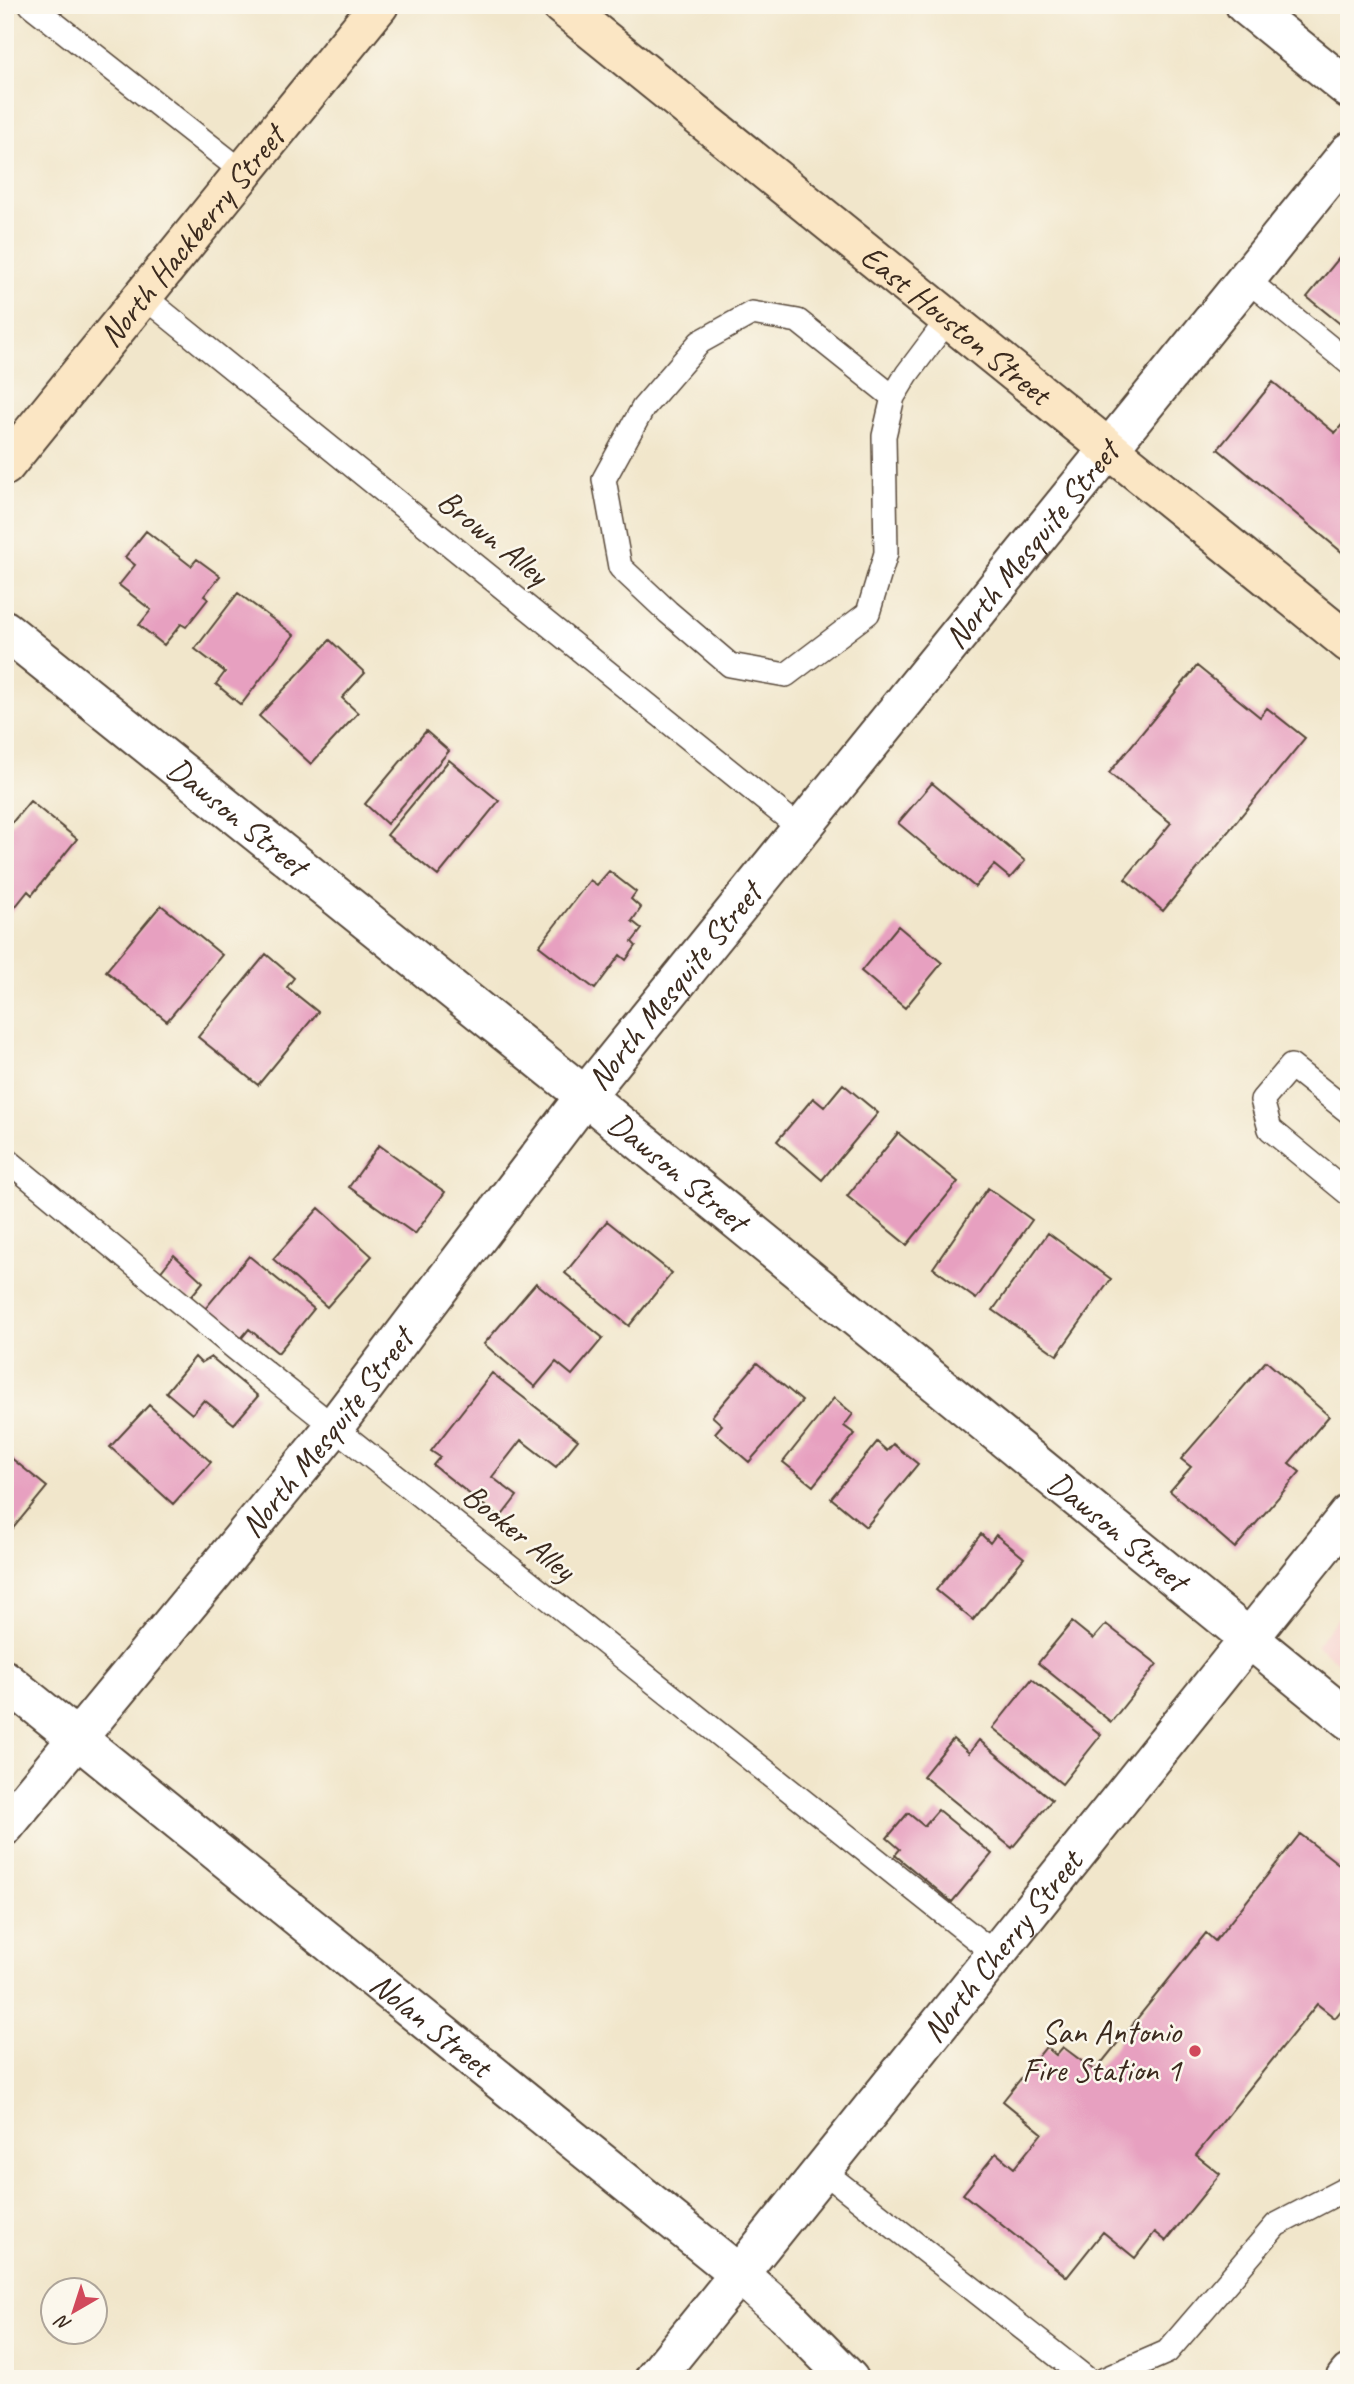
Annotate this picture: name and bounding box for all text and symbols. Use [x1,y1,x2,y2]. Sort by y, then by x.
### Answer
street label: North Hackberry Street [89,114,296,355]
street label: East Houston Street [852,235,1062,416]
street label: North Mesquite Street [935,429,1131,657]
street label: Brown Alley [429,480,559,596]
street label: Dawson Street [159,748,319,888]
street label: North Mesquite Street [577,870,773,1099]
street label: Dawson Street [600,1103,759,1244]
street label: North Mesquite Street [231,1317,425,1546]
street label: Dawson Street [1040,1462,1199,1603]
street label: Booker Alley [454,1474,586,1592]
street label: North Cherry Street [912,1840,1093,2051]
street label: Nolan Street [362,1963,503,2088]
place label: San Antonio Fire Station 1 [1022,2011,1183,2091]
marker: San Antonio Fire Station 1 [1187,2043,1203,2059]
north arrow [38,2276,108,2346]
text: N [49,2308,76,2336]

